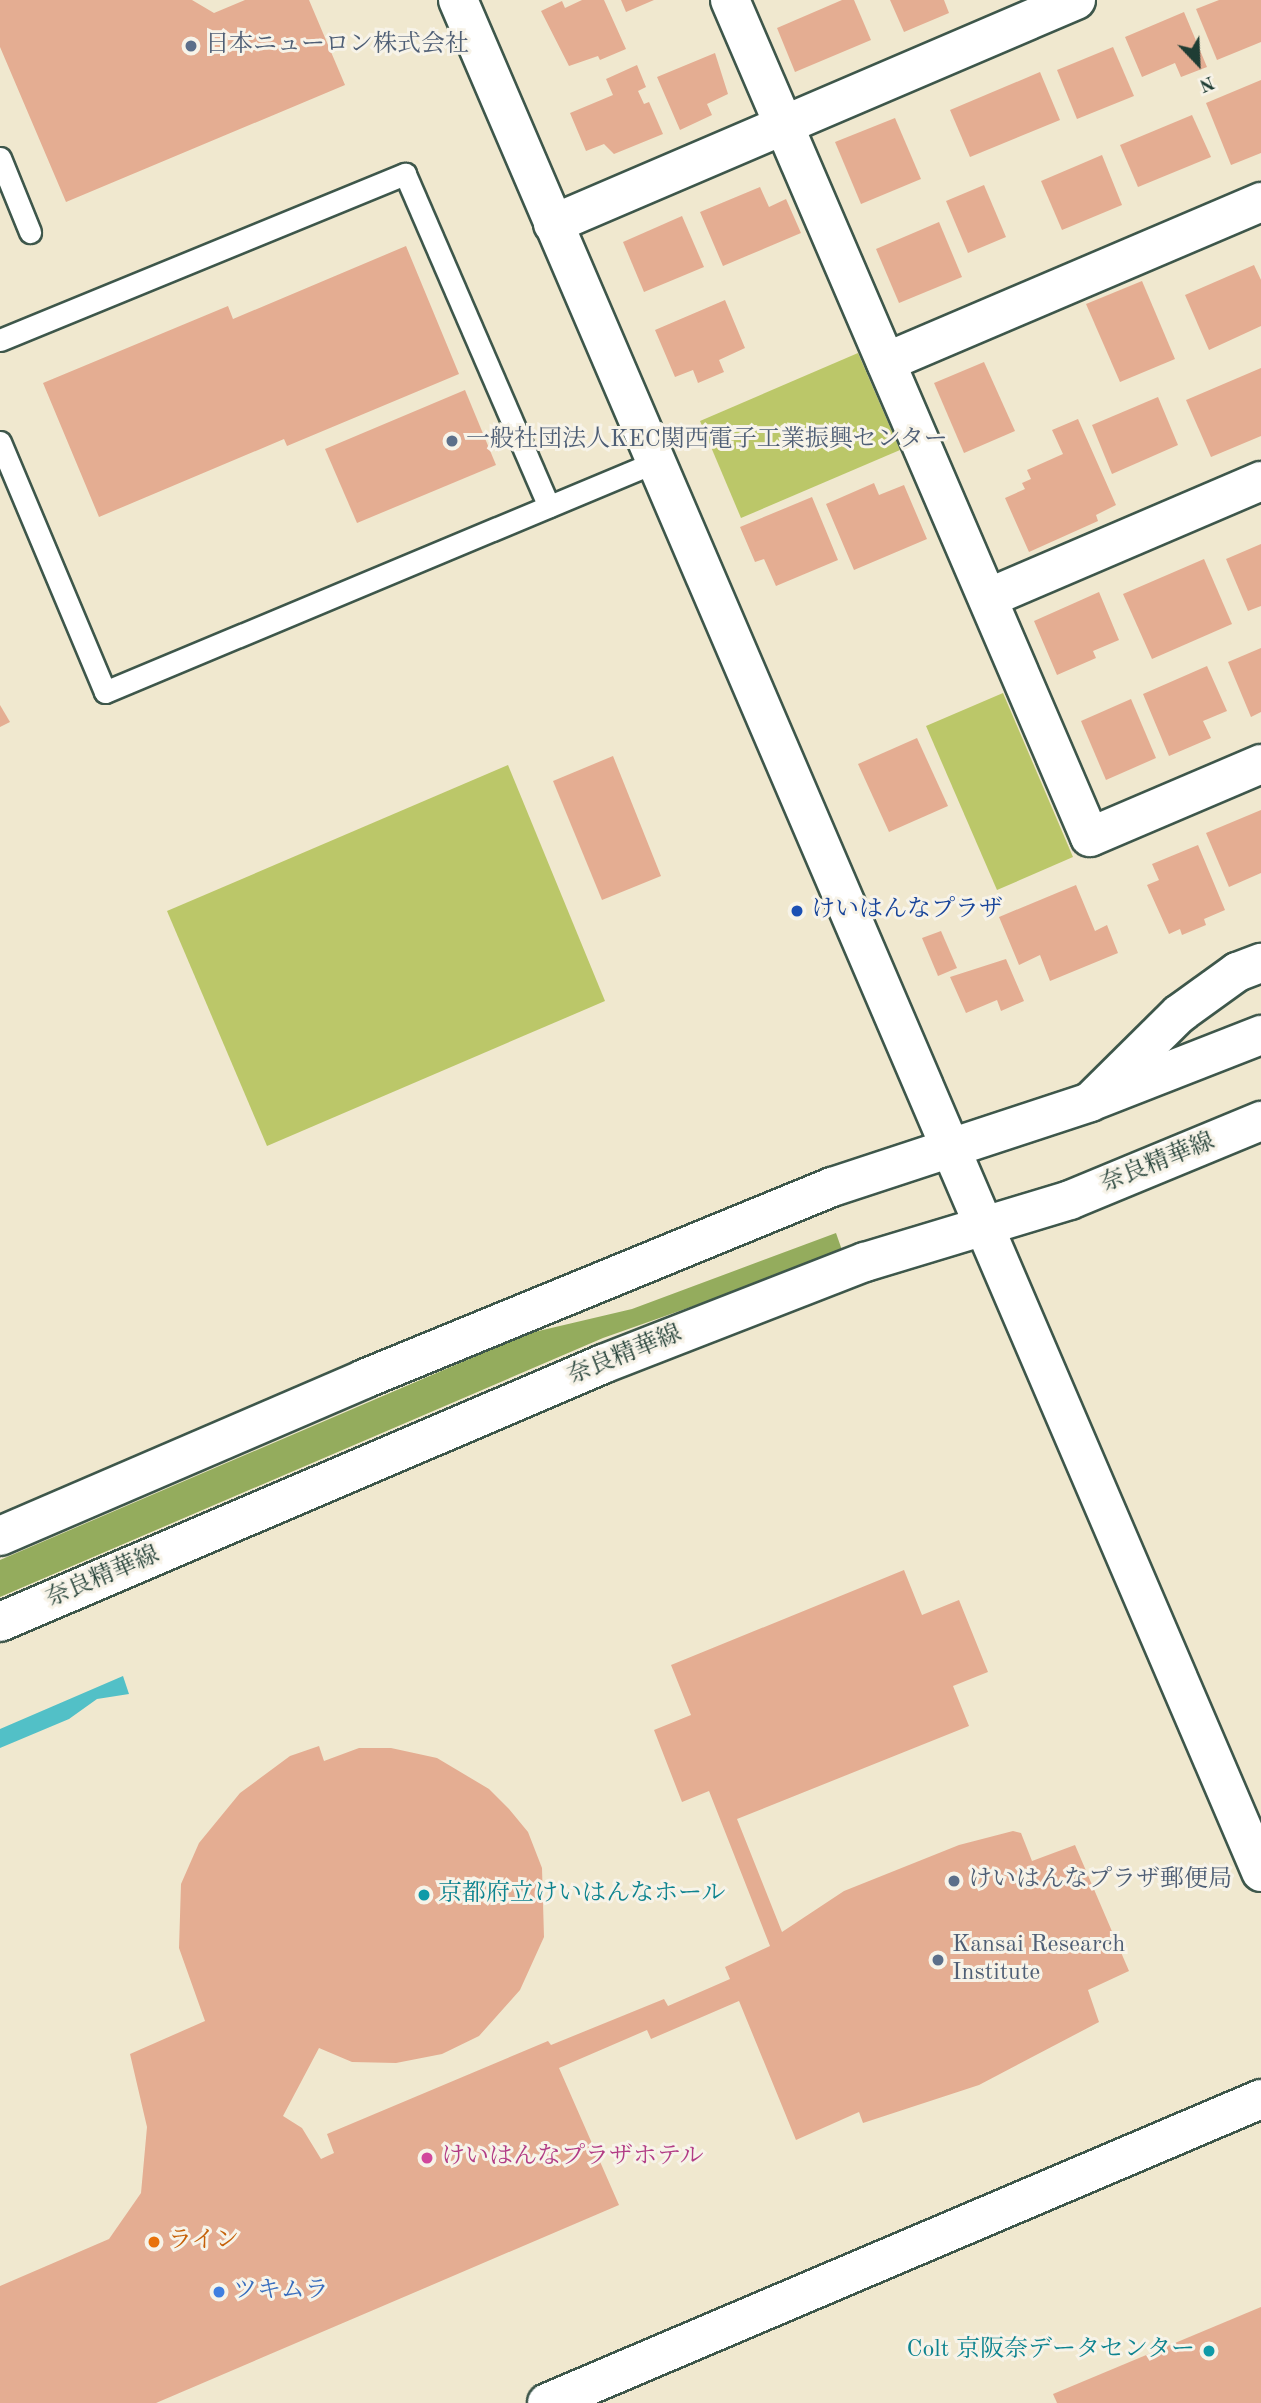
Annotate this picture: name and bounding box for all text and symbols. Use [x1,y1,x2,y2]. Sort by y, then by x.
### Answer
north arrow [1163,28,1233,98]
place label: 日本ニューロン株式会社 [205,32,469,60]
marker: 日本ニューロン株式会社 [183,38,199,54]
text: N [1196,71,1217,94]
place label: 一般社団法人KEC関西電子工業振興センター [466,427,949,455]
marker: 一般社団法人KEC関西電子工業振興センター [444,433,460,449]
place label: けいはんなプラザ [811,897,1003,925]
marker: けいはんなプラザ [789,903,805,919]
street label: 奈良精華線 [1097,1128,1219,1200]
street label: 奈良精華線 [564,1320,686,1392]
street label: 奈良精華線 [42,1541,164,1615]
place label: けいはんなプラザ郵便局 [968,1867,1232,1895]
marker: けいはんなプラザ郵便局 [946,1873,962,1889]
place label: 京都府立けいはんなホール [438,1881,726,1909]
marker: 京都府立けいはんなホール [416,1887,432,1903]
place label: Kansai Research Institute [952,1932,1125,1988]
marker: Kansai Research Institute [930,1952,946,1968]
place label: けいはんなプラザホテル [441,2144,705,2172]
marker: けいはんなプラザホテル [419,2150,435,2166]
place label: ライン [168,2228,240,2256]
marker: ライン [146,2234,162,2250]
place label: ツキムラ [233,2278,329,2306]
marker: ツキムラ [211,2284,227,2300]
place label: Colt 京阪奈データセンター [905,2337,1195,2365]
marker: Colt 京阪奈データセンター [1201,2343,1217,2359]

